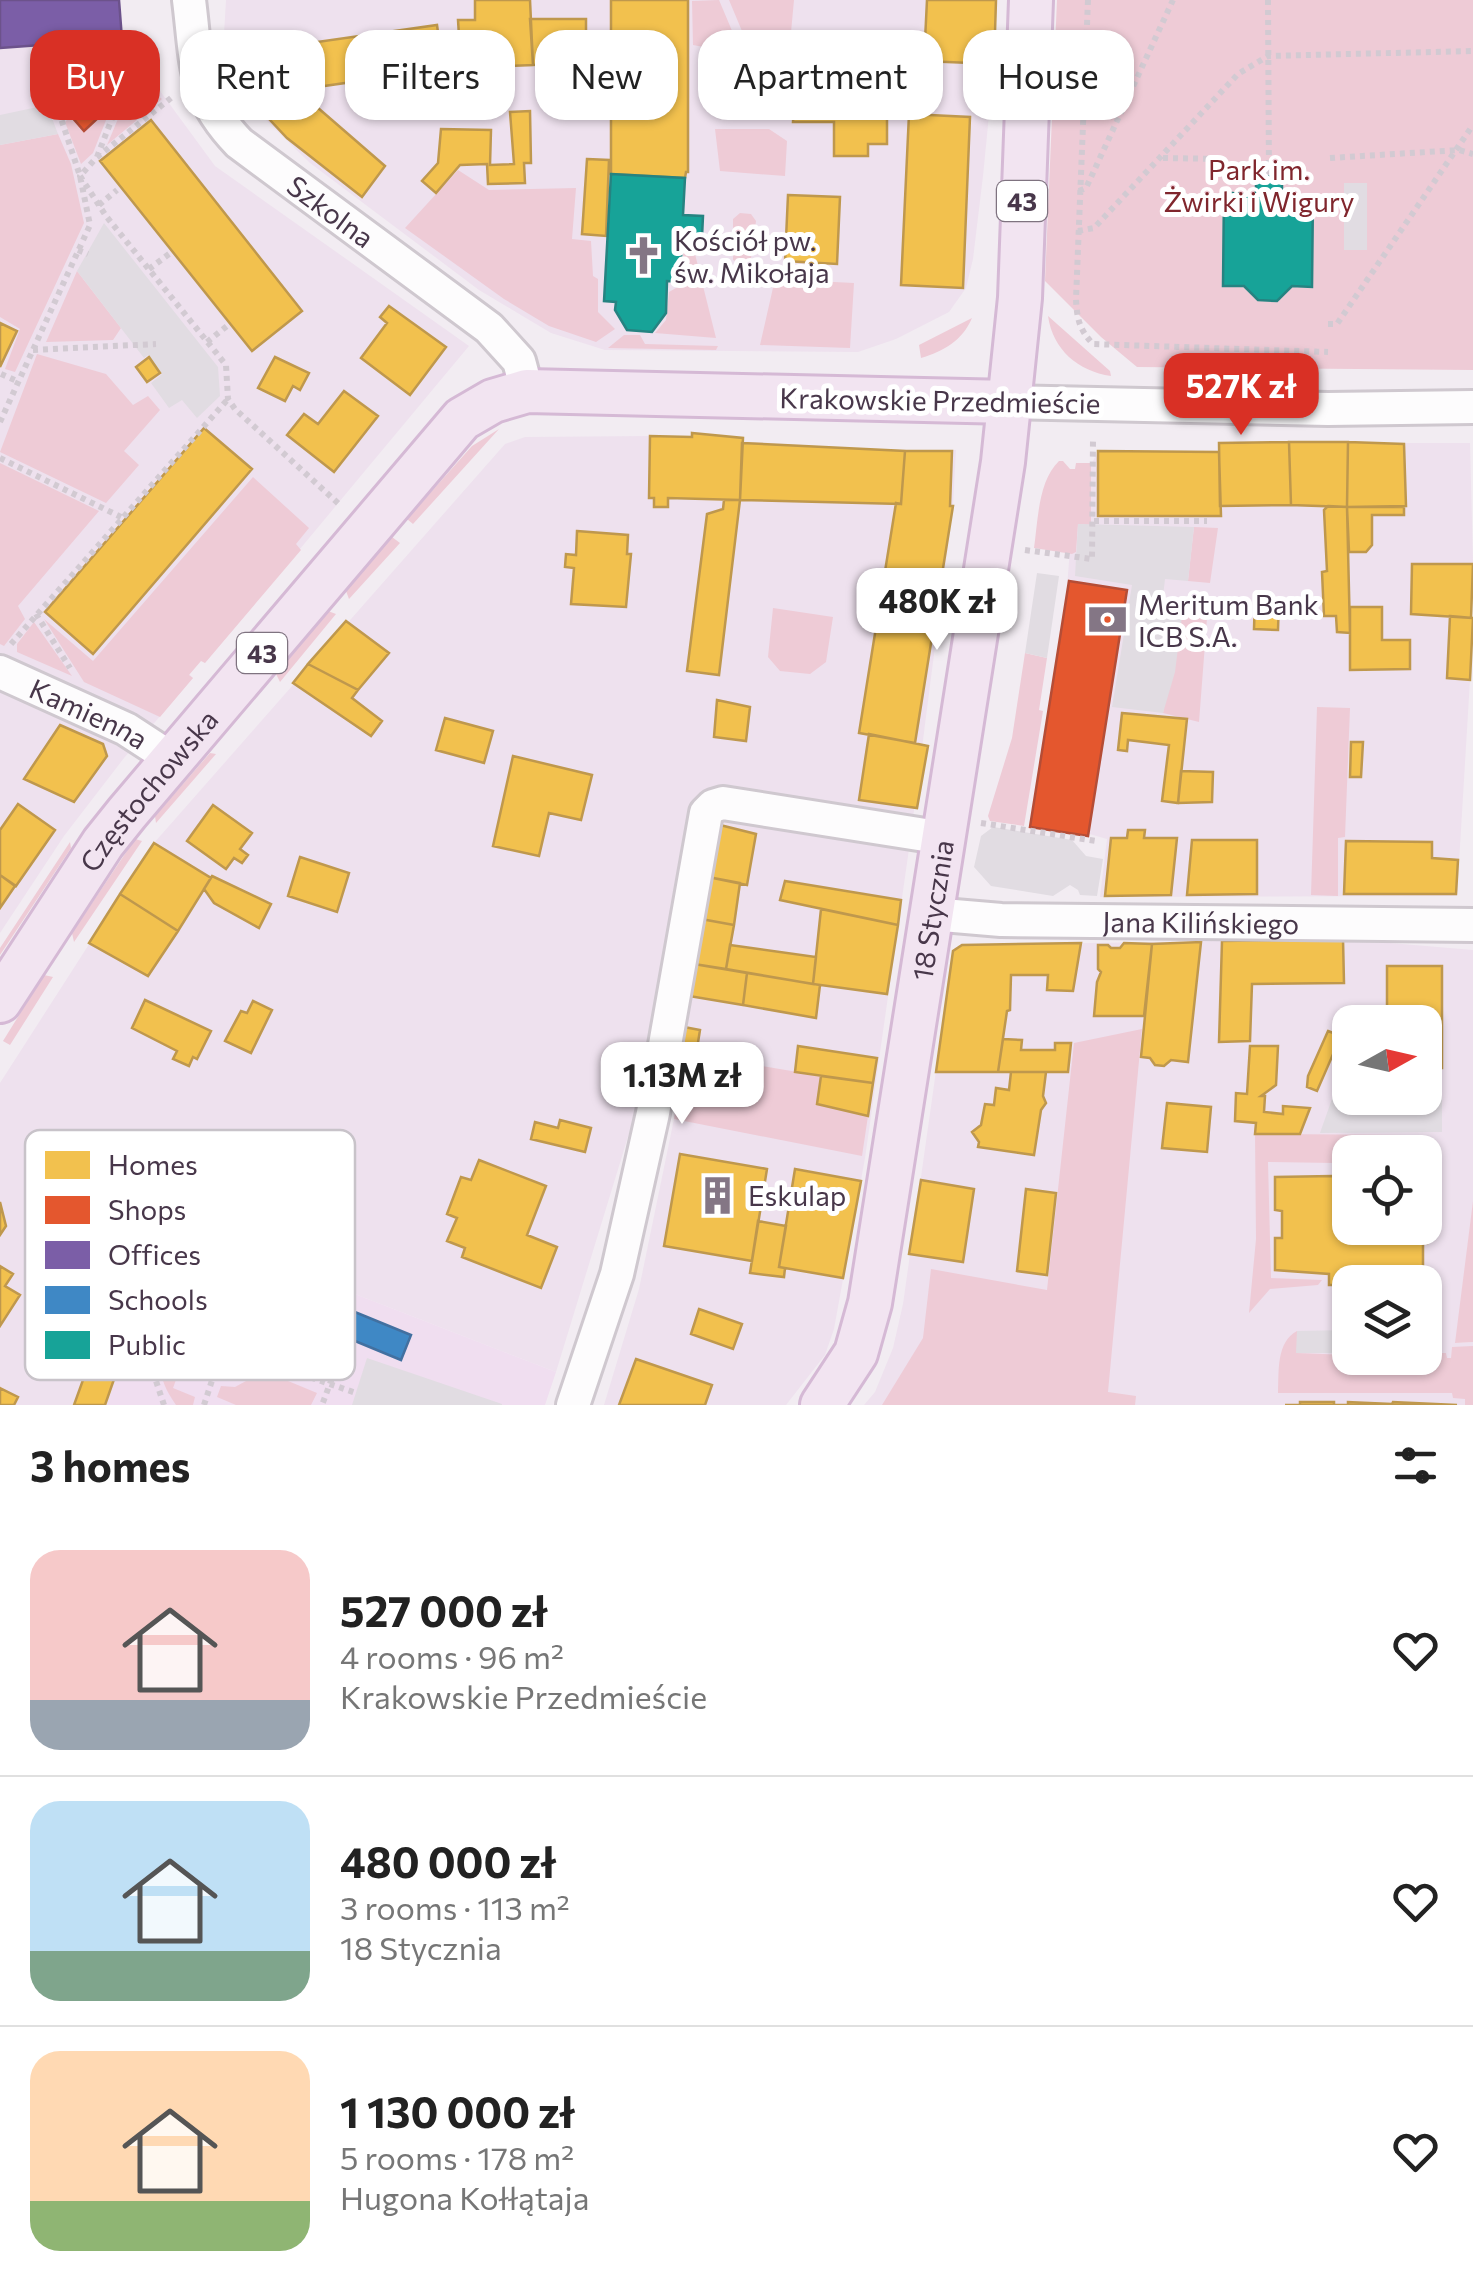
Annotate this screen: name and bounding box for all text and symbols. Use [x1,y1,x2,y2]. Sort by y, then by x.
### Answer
chip: Buy [30,30,160,120]
chip: Rent [180,30,325,120]
chip: Filters [345,30,515,120]
chip: New [535,30,678,120]
chip: Apartment [698,30,943,120]
chip: House [963,30,1134,120]
park label: Park im. Żwirki i Wigury [1163,152,1355,218]
street label: Szkolna [281,168,381,254]
road number: 43 [997,181,1047,221]
place label: Kościół pw. św. Mikołaja [674,223,830,289]
church icon: Kościół pw. św. Mikołaja [623,235,665,277]
pin: 527K zł [1149,353,1333,438]
text: 527K zł [1186,365,1296,405]
street label: Krakowskie Przedmieście [779,380,1101,420]
pin: 480K zł [845,568,1029,653]
text: 480K zł [879,580,996,620]
place label: Meritum Bank ICB S.A. [1138,587,1319,653]
bank icon: Meritum Bank ICB S.A. [1087,599,1129,641]
road number: 43 [237,633,287,673]
street label: Kamienna [25,671,155,756]
street label: Częstochowska [72,702,225,878]
street label: 18 Stycznia [904,837,960,983]
street label: Jana Kilińskiego [1102,904,1299,940]
north arrow [1332,1005,1442,1115]
map controls [1332,1005,1442,1375]
pin: 1.13M zł [579,1042,785,1127]
text: 1.13M zł [623,1054,741,1094]
legend [25,1130,355,1380]
button: locate [1332,1135,1442,1245]
text: Homes [108,1147,198,1181]
building icon: Eskulap [697,1174,739,1216]
place label: Eskulap [748,1178,846,1212]
text: Shops [108,1192,186,1226]
text: Offices [108,1237,201,1271]
button: layers [1332,1265,1442,1375]
text: Schools [108,1282,208,1316]
text: Public [108,1327,186,1361]
icon: filters [1388,1438,1443,1493]
text: 3 homes [30,1439,190,1491]
text: 527 000 zł [340,1584,548,1636]
icon: home [110,1590,230,1710]
icon: heart [1388,1623,1443,1678]
text: 4 rooms · 96 m² [340,1636,564,1676]
text: Krakowskie Przedmieście [340,1676,707,1716]
text: 480 000 zł [340,1835,556,1887]
icon: home [110,1841,230,1961]
icon: heart [1388,1874,1443,1929]
text: 3 rooms · 113 m² [340,1887,570,1927]
text: 18 Stycznia [340,1927,502,1967]
text: 1 130 000 zł [340,2085,575,2137]
icon: home [110,2091,230,2211]
icon: heart [1388,2124,1443,2179]
text: 5 rooms · 178 m² [340,2137,574,2177]
text: Hugona Kołłątaja [340,2177,589,2217]

